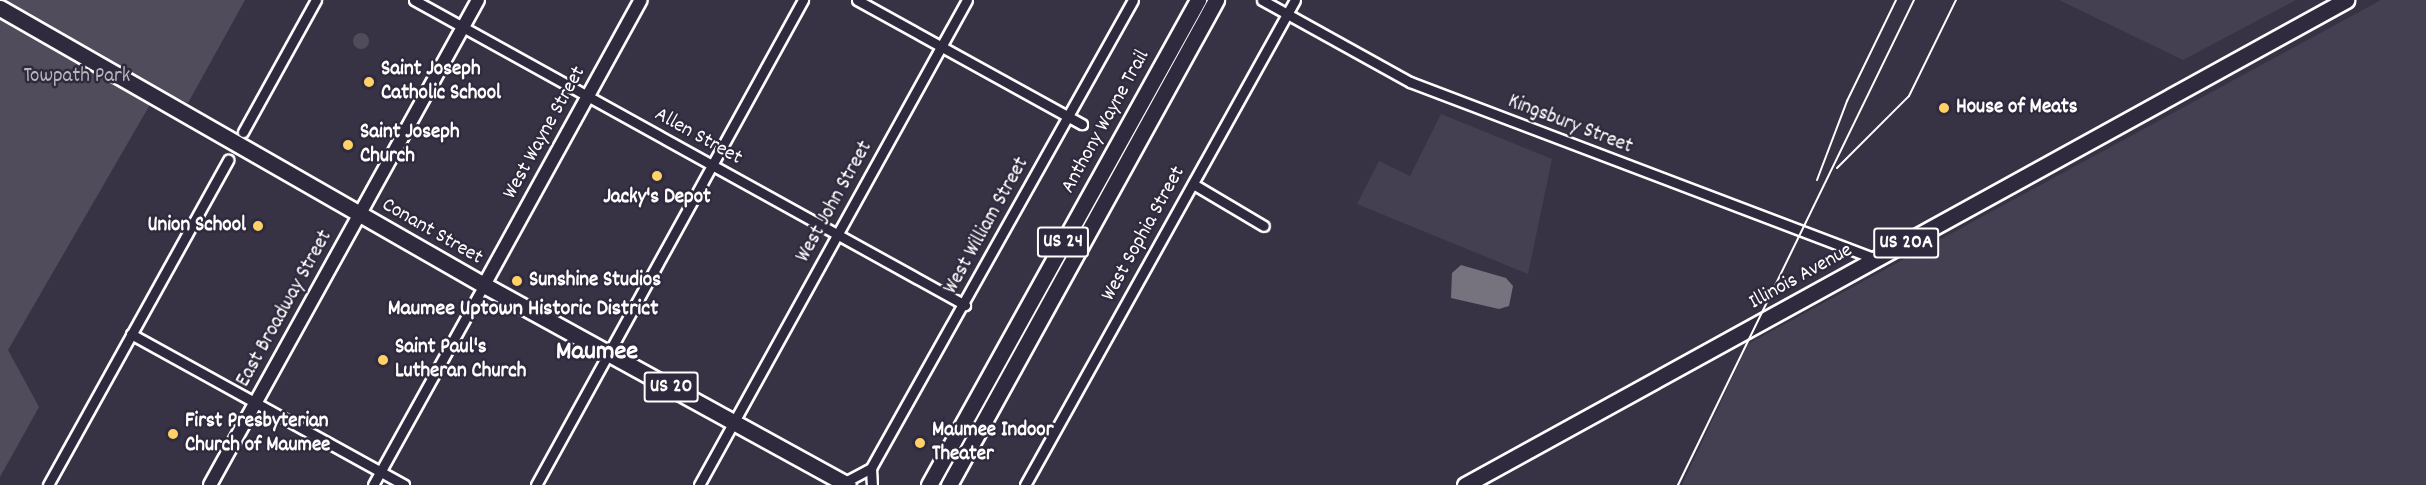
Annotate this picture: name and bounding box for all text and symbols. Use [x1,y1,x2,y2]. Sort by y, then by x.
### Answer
street label: Anthony Wayne Trail [1056,46,1156,198]
place label: Saint Joseph Catholic School [381,57,501,107]
street label: West Wayne Street [498,62,592,204]
park label: Towpath Park [24,64,130,90]
marker: Saint Joseph Catholic School [362,75,376,89]
street label: Kingsbury Street [1504,90,1636,160]
place label: House of Meats [1956,95,2078,121]
marker: House of Meats [1937,101,1951,115]
street label: Allen Street [650,103,746,171]
place label: Saint Joseph Church [360,120,460,170]
street label: West John Street [791,137,879,267]
marker: Saint Joseph Church [341,138,355,152]
street label: West William Street [939,153,1035,299]
street label: West Sophia Street [1097,162,1191,306]
marker: Jacky's Depot [650,169,664,183]
place label: Jacky's Depot [603,185,711,211]
street label: Conant Street [377,193,487,271]
place label: Union School [147,213,246,239]
marker: Union School [251,219,265,233]
road number: US 24 [1036,225,1090,259]
street label: East Broadway Street [231,226,339,392]
road number: US 20A [1873,226,1939,260]
street label: Illinois Avenue [1745,238,1857,316]
place label: Sunshine Studios [529,268,661,294]
marker: Sunshine Studios [510,274,524,288]
district label: Maumee Uptown Historic District [388,297,658,323]
place label: Saint Paul's Lutheran Church [395,335,526,385]
district label: Maumee [556,337,638,369]
marker: Saint Paul's Lutheran Church [376,353,390,367]
road number: US 20 [642,370,700,404]
place label: First Presbyterian Church of Maumee [185,409,330,459]
place label: Maumee Indoor Theater [932,418,1053,468]
marker: First Presbyterian Church of Maumee [166,427,180,441]
marker: Maumee Indoor Theater [913,436,927,450]

